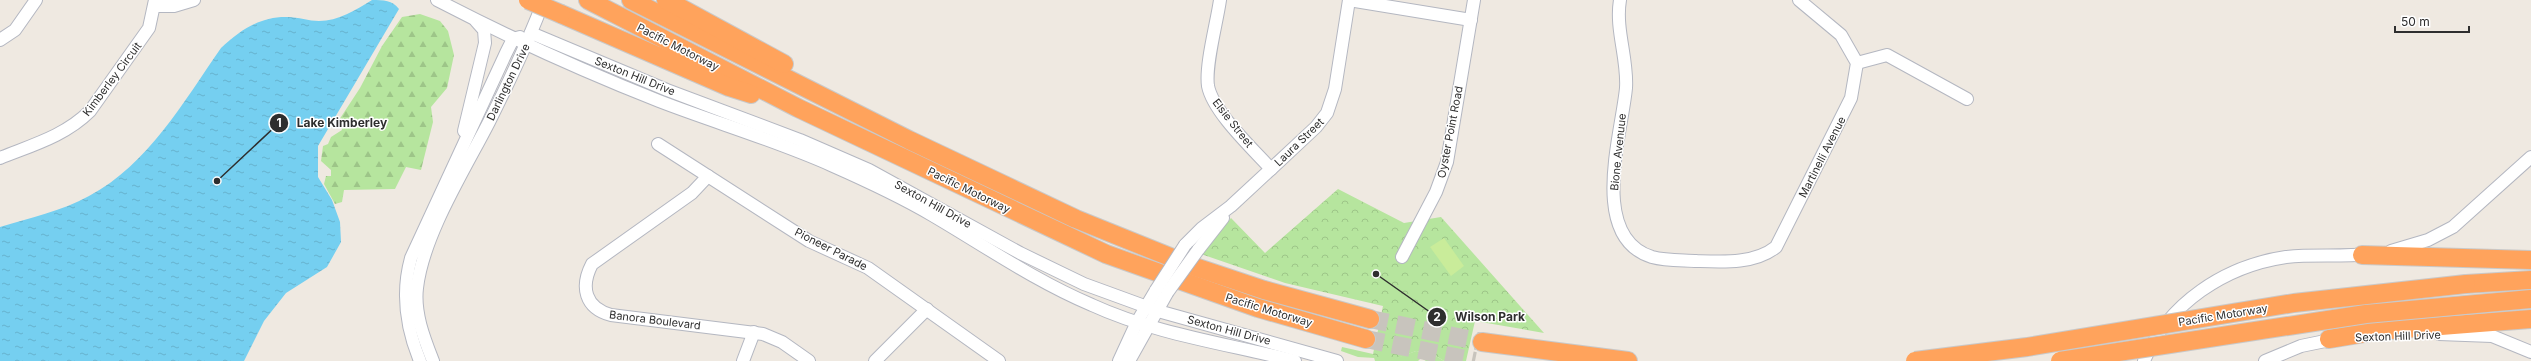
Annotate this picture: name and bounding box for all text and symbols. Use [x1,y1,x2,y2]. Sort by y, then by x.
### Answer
scale bar [2395,8,2469,34]
text: 50 m [2401,14,2430,29]
street label: Pacific Motorway [635,20,721,74]
street label: Kimberley Circuit [80,39,145,119]
street label: Darlington Drive [483,41,533,123]
street label: Sexton Hill Drive [593,53,677,99]
street label: Oyster Point Road [1434,85,1466,179]
street label: Elsie Street [1210,96,1257,151]
callout: Lake Kimberley [269,111,396,135]
street label: Bione Avenuue [1607,113,1629,191]
street label: Martinelli Avenue [1795,114,1849,200]
text: 1 [276,115,282,130]
text: Lake Kimberley [297,115,388,130]
street label: Laura Street [1271,115,1327,169]
street label: Pacific Motorway [925,164,1013,216]
street label: Sexton Hill Drive [892,177,974,231]
street label: Pioneer Parade [792,225,870,273]
street label: Pacific Motorway [1224,290,1314,330]
street label: Pacific Motorway [2177,301,2269,329]
callout: Wilson Park [1427,305,1533,329]
street label: Banora Boulevard [608,307,702,333]
text: 2 [1433,309,1441,324]
text: Wilson Park [1455,309,1525,324]
street label: Sexton Hill Drive [1186,312,1272,348]
street label: Sexton Hill Drive [2355,328,2441,344]

